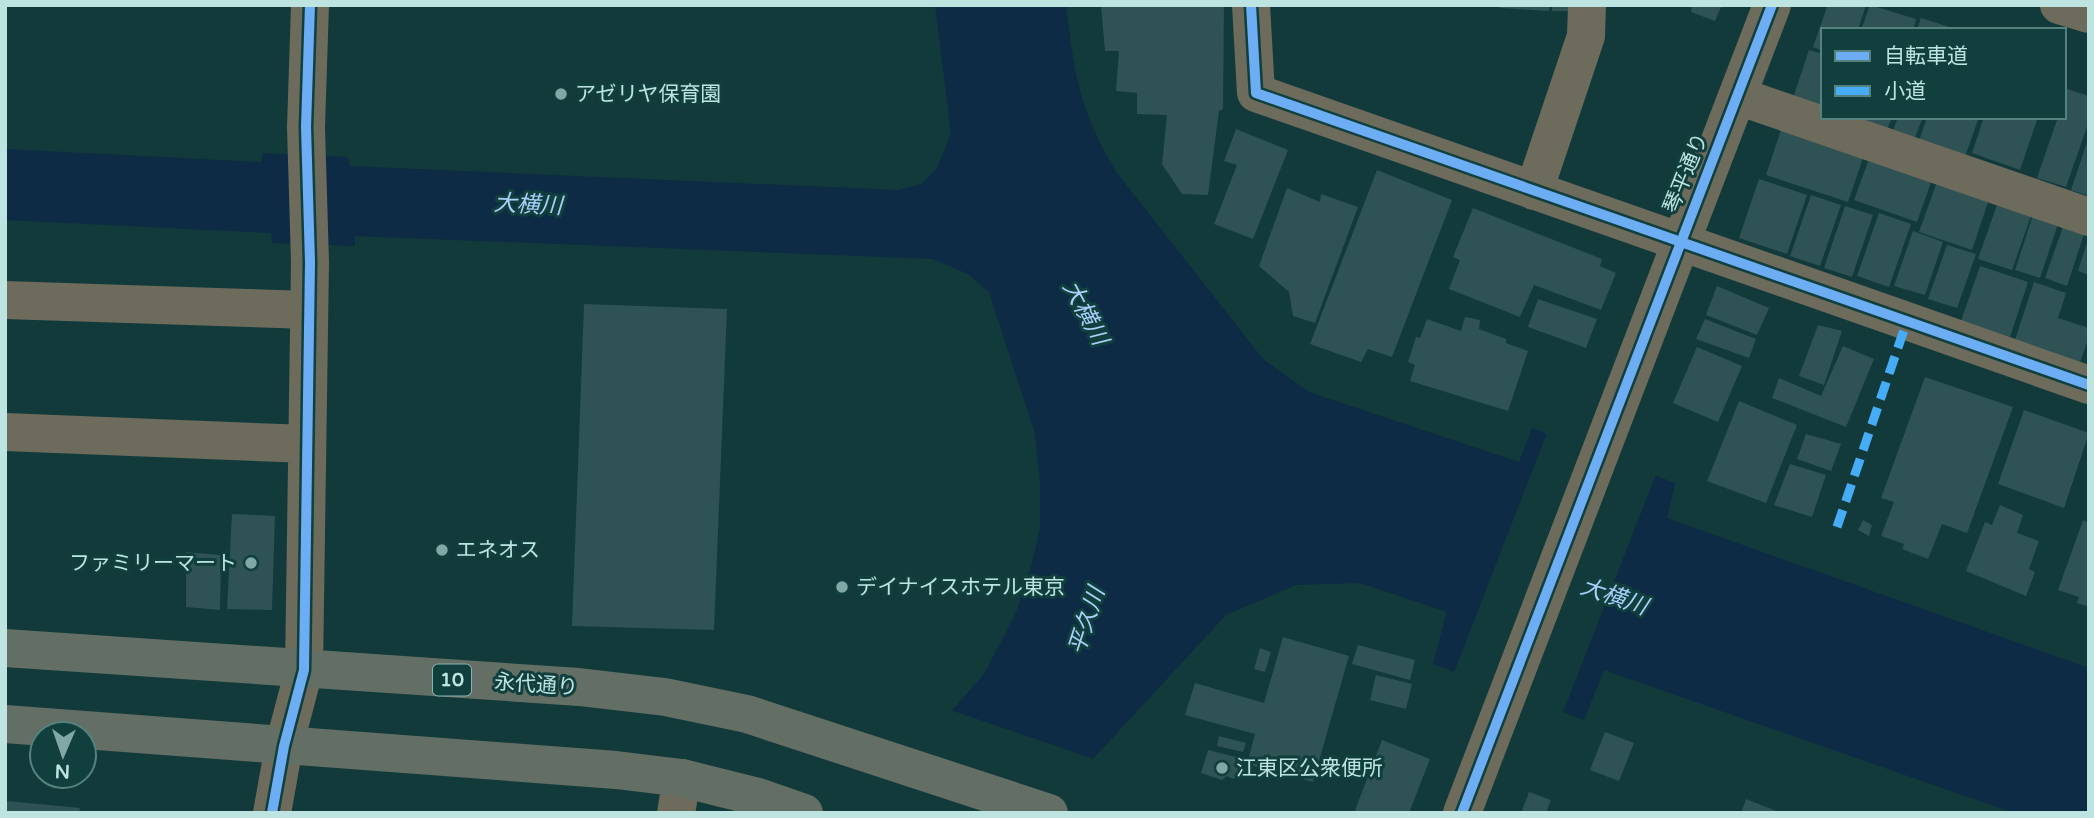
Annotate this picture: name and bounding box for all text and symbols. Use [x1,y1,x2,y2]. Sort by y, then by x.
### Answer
legend [1821,28,2066,119]
text: 自転車道 [1884,44,1968,69]
text: 小道 [1884,79,1926,104]
place label: アゼリヤ保育園 [575,82,722,107]
marker: アゼリヤ保育園 [553,86,569,102]
street label: 琴平通り [1659,129,1713,217]
water label: 大横川 [493,189,566,221]
water label: 大横川 [1056,276,1115,353]
place label: エネオス [456,538,540,563]
marker: エネオス [434,542,450,558]
place label: ファミリーマート [69,551,237,576]
marker: ファミリーマート [243,555,259,571]
water label: 大横川 [1577,573,1654,622]
place label: デイナイスホテル東京 [856,575,1065,600]
marker: デイナイスホテル東京 [834,579,850,595]
water label: 平久川 [1063,581,1112,658]
road number: 10 [433,664,471,695]
street label: 永代通り [493,670,579,700]
north arrow [28,720,98,790]
place label: 江東区公衆便所 [1236,756,1383,781]
text: N [54,760,70,782]
marker: 江東区公衆便所 [1214,760,1230,776]

